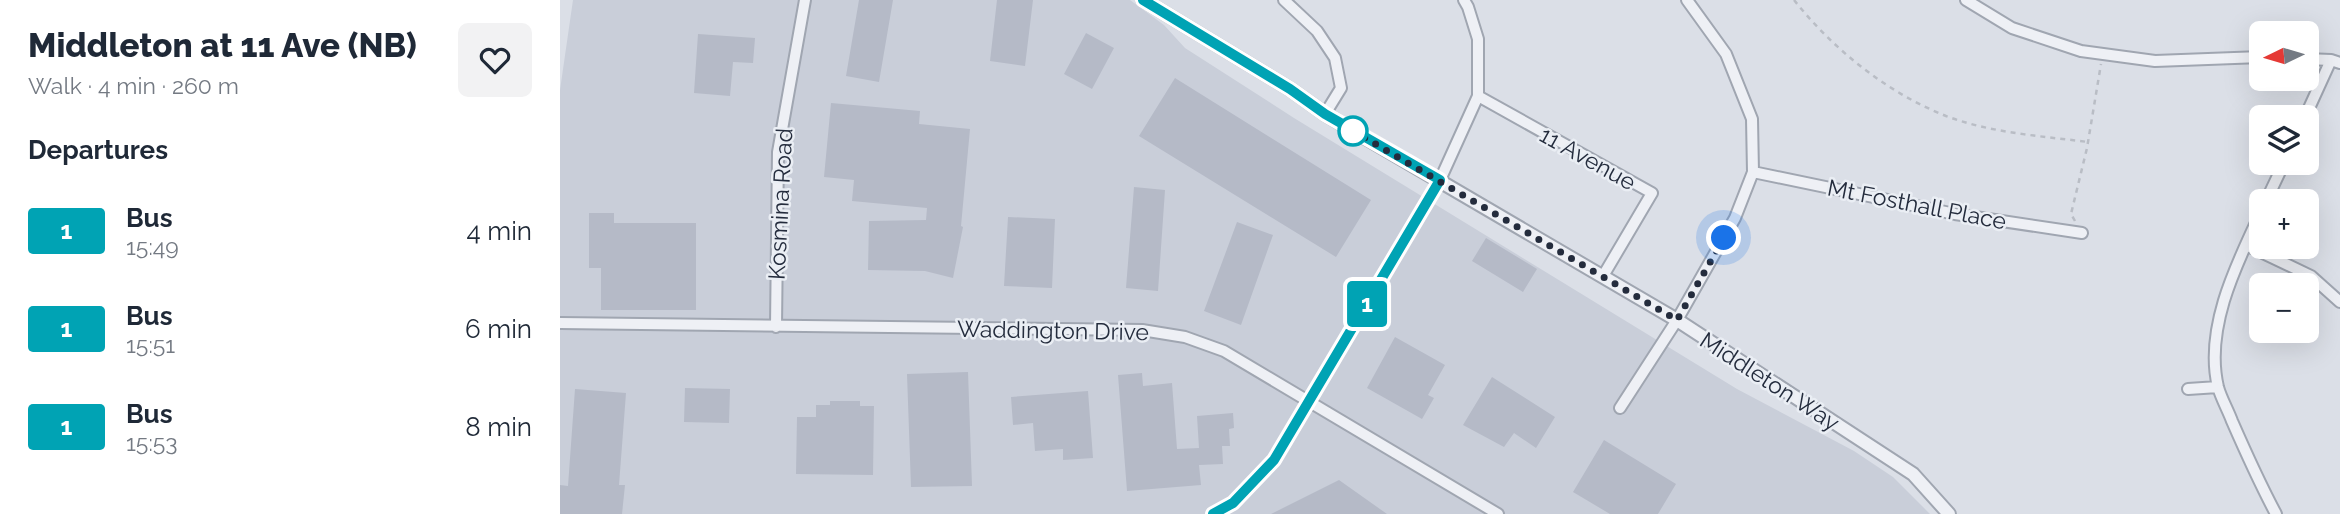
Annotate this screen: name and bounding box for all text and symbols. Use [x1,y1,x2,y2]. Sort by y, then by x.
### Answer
north arrow [2249,21,2319,91]
map controls [2249,21,2319,343]
button: heart [458,23,532,97]
text: Middleton at 11 Ave (NB) [28,26,417,65]
text: Walk · 4 min · 260 m [28,72,239,99]
button: layers [2249,105,2319,175]
unlabelled marker [1338,116,1368,146]
street label: 11 Avenue [1535,121,1641,195]
street label: Kosmina Road [763,127,797,281]
text: Departures [28,135,168,165]
street label: Mt Fosthall Place [1825,173,2009,235]
button: + [2249,189,2319,259]
text: Bus [126,203,173,233]
text: 1 [61,216,72,245]
text: 4 min [466,216,532,246]
your location [1706,220,1741,255]
text: 15:49 [126,233,179,260]
button: − [2249,273,2319,343]
line badge: 1 [1344,281,1390,327]
text: 1 [1361,289,1373,318]
text: Bus [126,301,173,331]
text: 1 [61,314,72,343]
text: 6 min [465,314,532,344]
street label: Waddington Drive [957,315,1149,345]
street label: Middleton Way [1695,326,1845,436]
text: 15:51 [126,331,175,358]
text: Bus [126,399,173,429]
text: 1 [61,412,72,441]
text: 8 min [465,412,532,442]
text: 15:53 [126,429,178,456]

